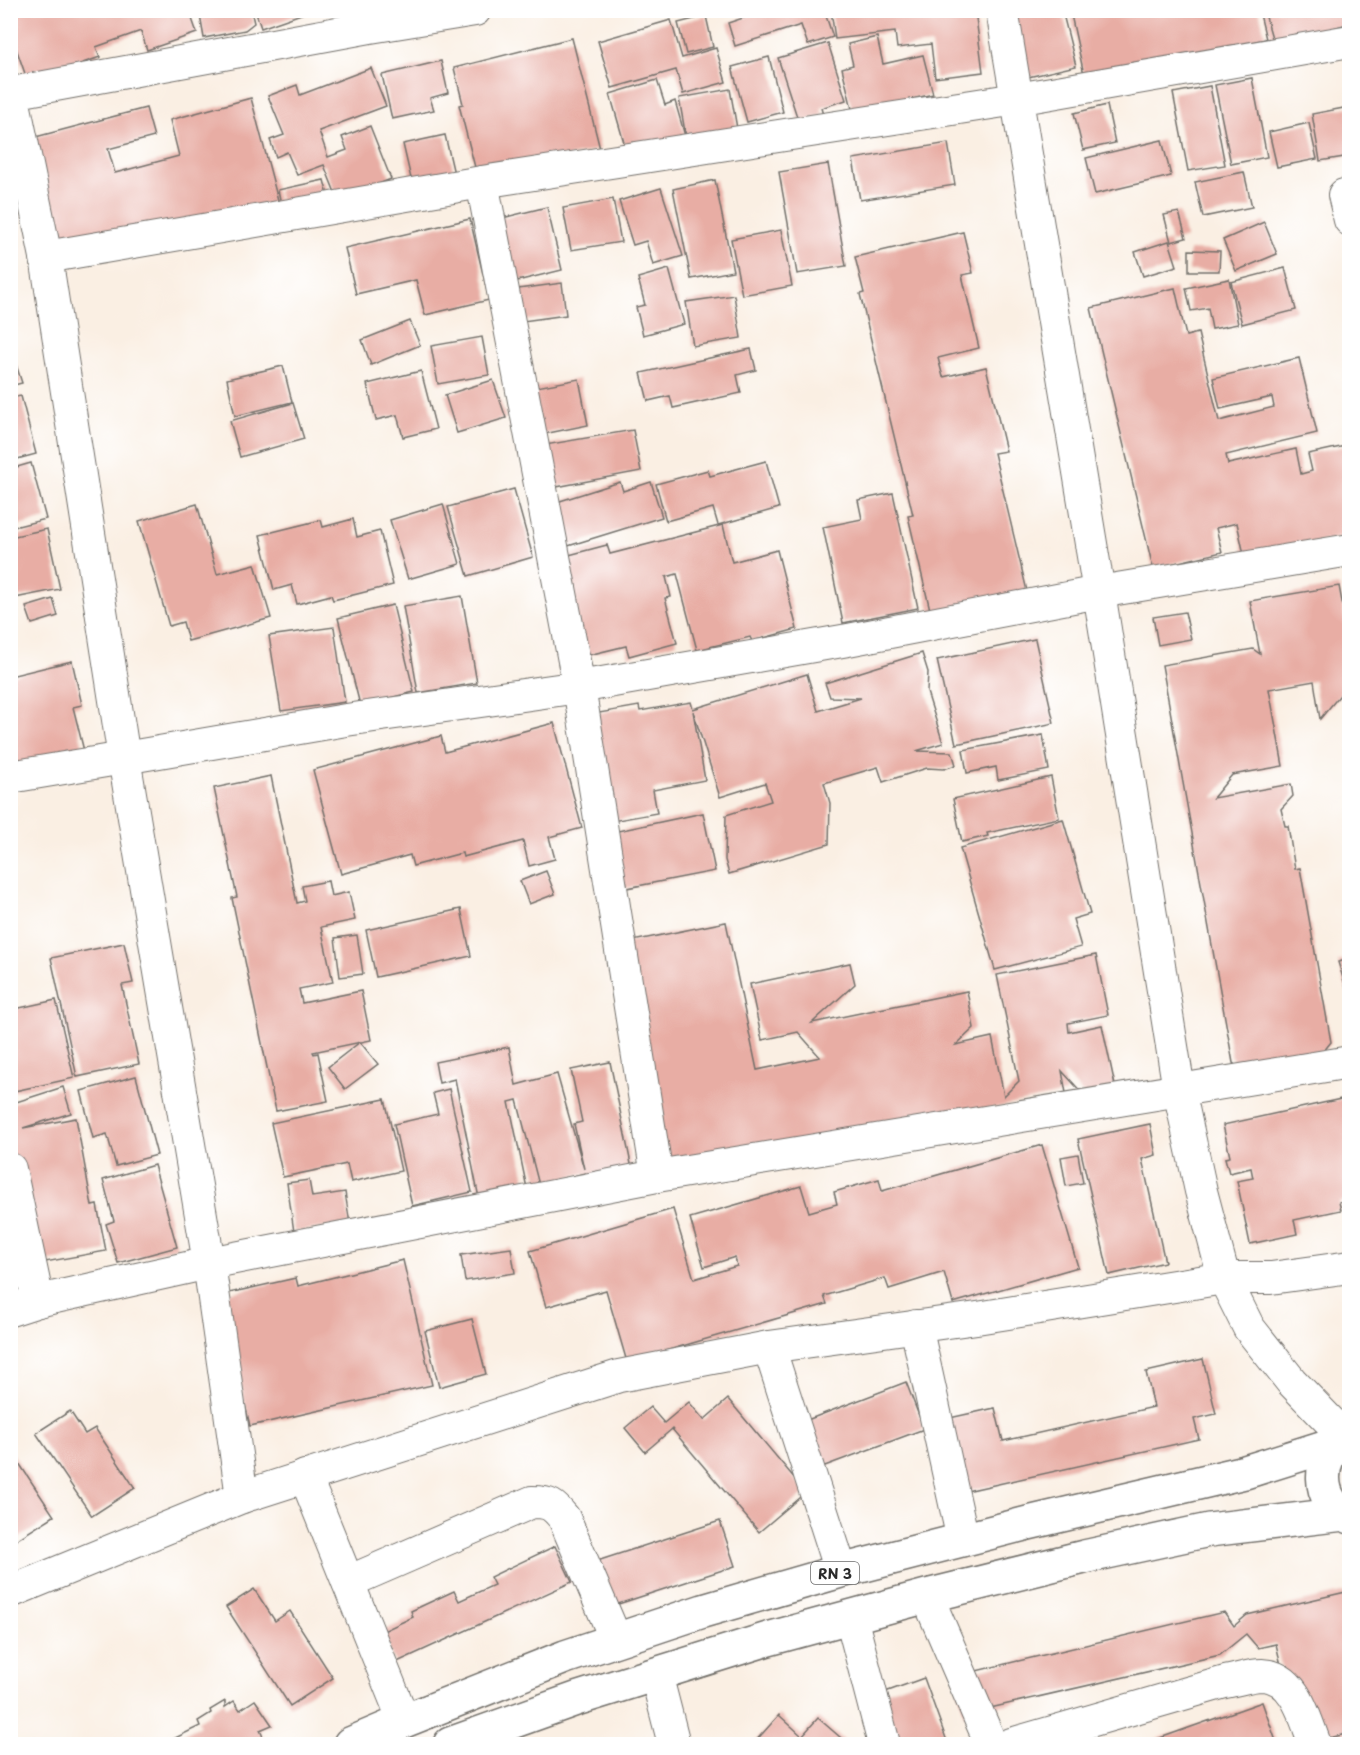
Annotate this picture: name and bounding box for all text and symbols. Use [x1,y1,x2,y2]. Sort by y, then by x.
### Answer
road number: RN 3 [811,1562,859,1584]

